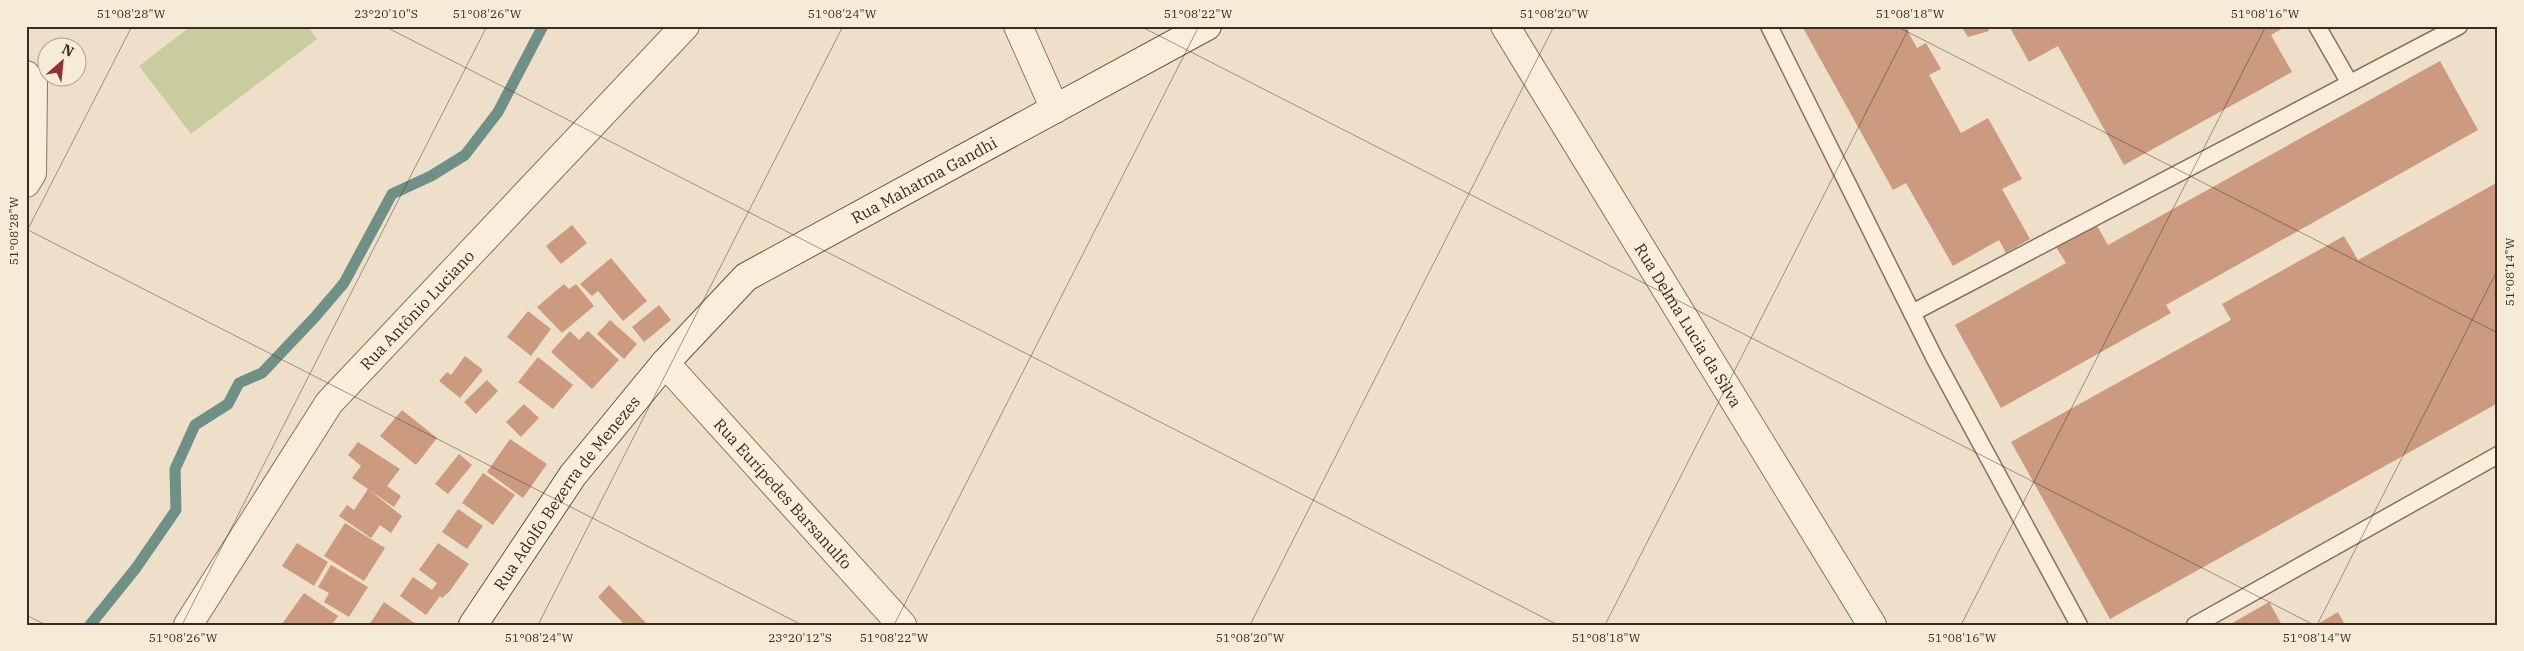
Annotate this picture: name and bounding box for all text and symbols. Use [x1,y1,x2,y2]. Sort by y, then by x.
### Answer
text: 51°08'28"W [97,6,166,21]
text: 23°20'10"S [354,6,418,21]
text: 51°08'26"W [453,6,522,21]
text: 51°08'24"W [808,6,877,21]
text: 51°08'22"W [1164,6,1233,21]
text: 51°08'20"W [1520,6,1589,21]
text: 51°08'18"W [1876,6,1945,21]
text: 51°08'16"W [2231,6,2300,21]
north arrow [38,38,88,88]
text: N [59,40,77,61]
street label: Rua Mahatma Gandhi [848,132,1000,228]
text: 51°08'28"W [6,196,21,265]
text: 51°08'14"W [2502,237,2517,306]
street label: Rua Delma Lucia da Silva [1630,239,1746,411]
street label: Rua Antônio Luciano [356,246,478,374]
street label: Rua Adolfo Bezerra de Menezes [489,392,644,594]
street label: Rua Eurípedes Barsanulfo [710,414,856,573]
text: 51°08'26"W [149,630,218,645]
text: 51°08'24"W [505,630,574,645]
text: 23°20'12"S [768,630,832,645]
text: 51°08'22"W [860,630,929,645]
text: 51°08'20"W [1216,630,1285,645]
text: 51°08'18"W [1572,630,1641,645]
text: 51°08'16"W [1928,630,1997,645]
text: 51°08'14"W [2283,630,2352,645]

